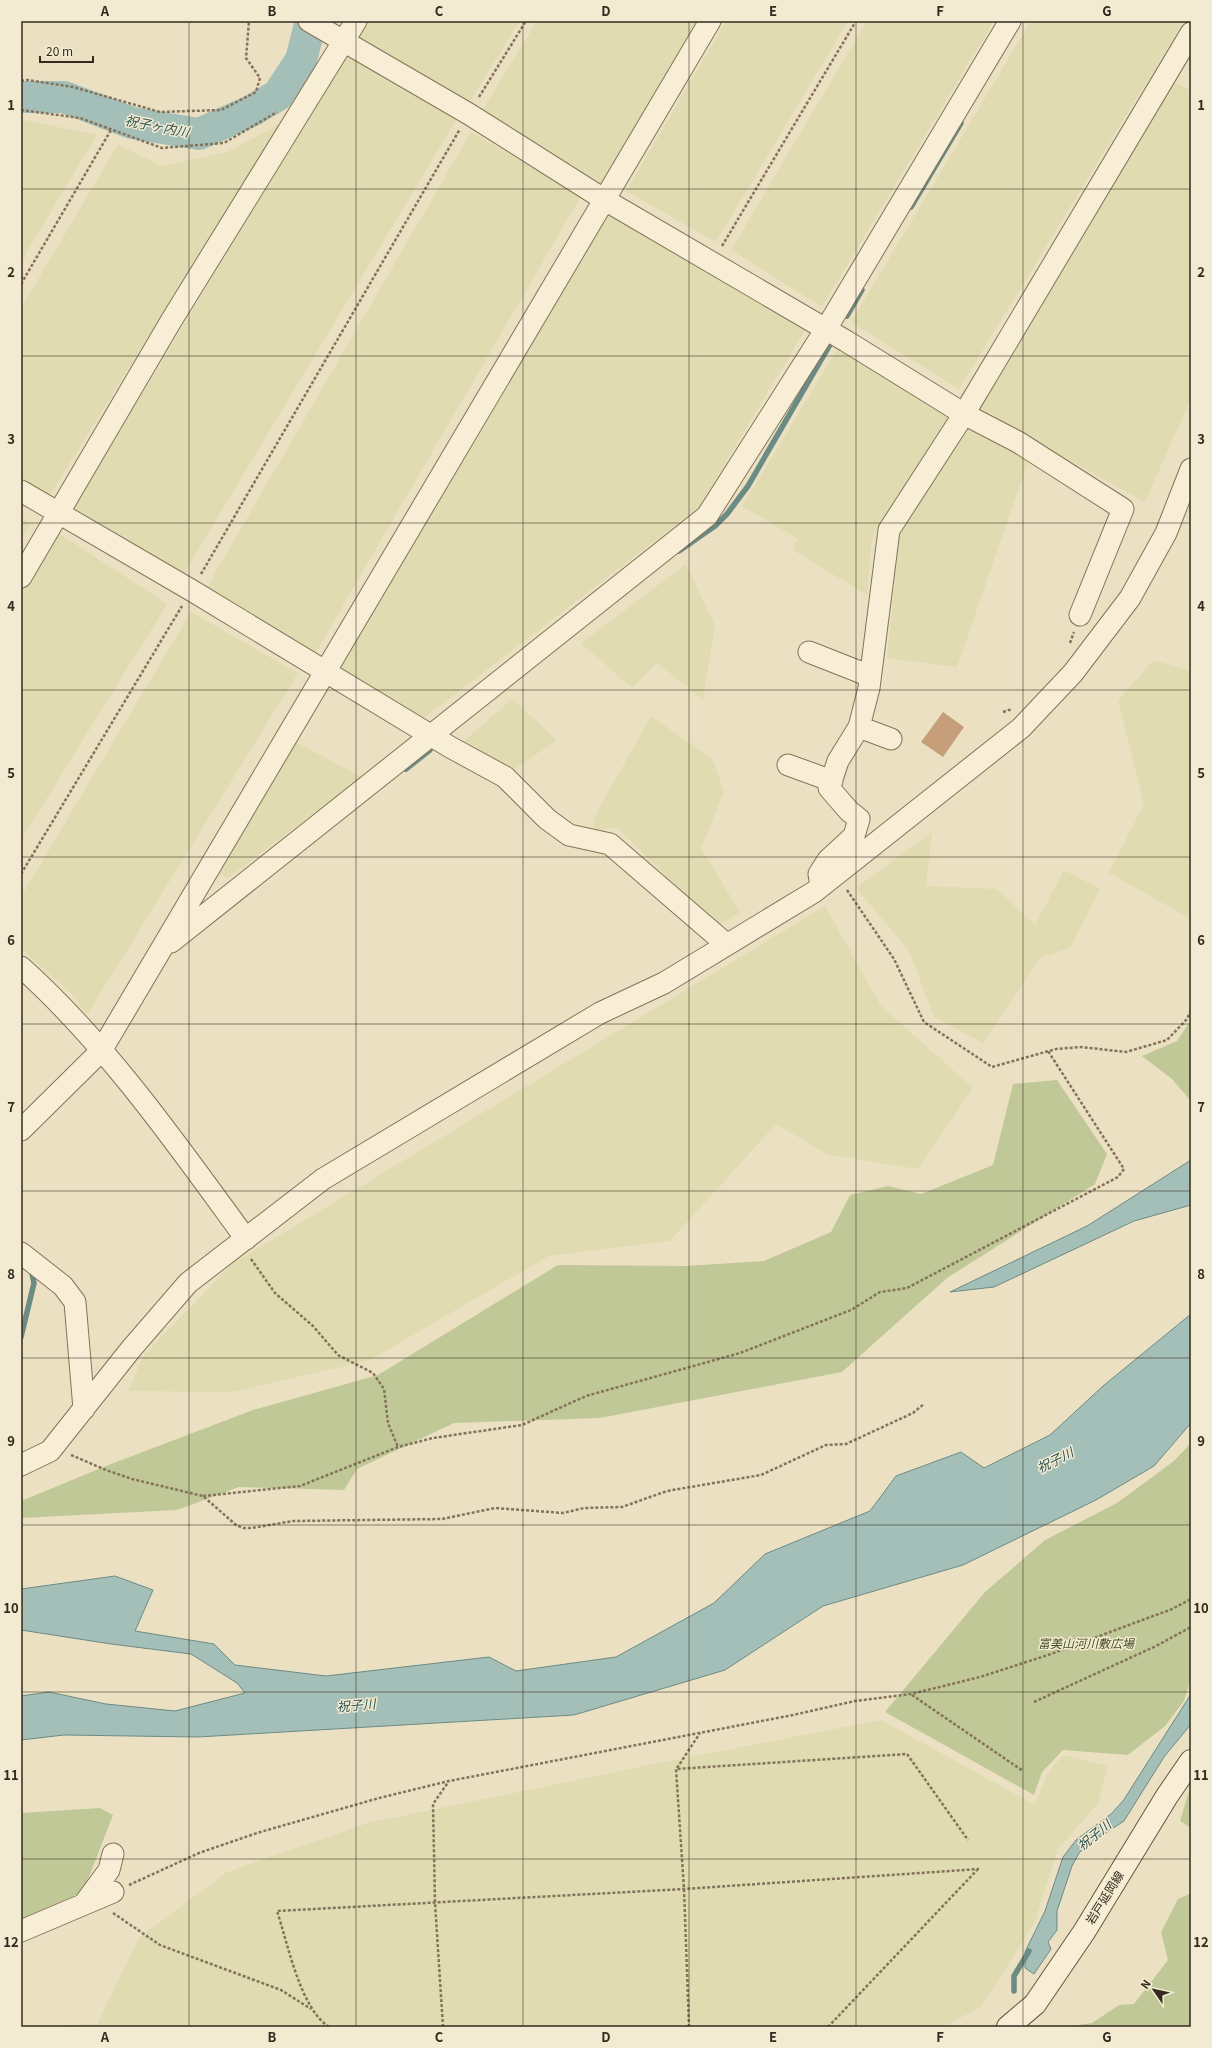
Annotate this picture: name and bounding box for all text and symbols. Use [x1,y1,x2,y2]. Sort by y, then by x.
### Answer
text: A [100,1,110,20]
text: B [268,1,277,20]
text: C [435,1,444,20]
text: D [601,1,611,20]
text: E [769,1,777,20]
text: F [936,1,944,20]
text: G [1102,1,1112,20]
scale bar [40,38,93,64]
text: 20 m [46,42,73,59]
text: 1 [7,95,15,114]
text: 1 [1197,95,1205,114]
water label: 祝子ヶ内川 [123,110,193,141]
text: 2 [7,262,15,281]
text: 2 [1197,262,1205,281]
text: 3 [7,429,15,448]
text: 3 [1197,429,1205,448]
text: 4 [7,596,15,615]
text: 4 [1197,596,1205,615]
text: 5 [7,763,15,782]
text: 5 [1197,763,1205,782]
text: 6 [7,930,15,949]
text: 6 [1197,930,1205,949]
text: 7 [7,1097,15,1116]
text: 7 [1197,1097,1205,1116]
text: 8 [7,1264,15,1283]
text: 8 [1197,1264,1205,1283]
text: 9 [7,1431,15,1450]
text: 9 [1197,1431,1205,1450]
water label: 祝子川 [1033,1441,1078,1477]
text: 10 [3,1598,19,1617]
text: 10 [1193,1598,1209,1617]
park label: 富美山河川敷広場 [1038,1634,1136,1651]
water label: 祝子川 [336,1693,378,1716]
text: 11 [3,1765,19,1784]
text: 11 [1193,1765,1209,1784]
water label: 祝子川 [1073,1814,1116,1854]
street label: 岩戸延岡線 [1081,1867,1127,1927]
text: 12 [3,1932,19,1951]
text: 12 [1193,1932,1209,1951]
north arrow [1134,1970,1174,2010]
text: N [1136,1976,1154,1992]
text: A [100,2027,110,2046]
text: B [268,2027,277,2046]
text: C [435,2027,444,2046]
text: D [601,2027,611,2046]
text: E [769,2027,777,2046]
text: F [936,2027,944,2046]
text: G [1102,2027,1112,2046]

